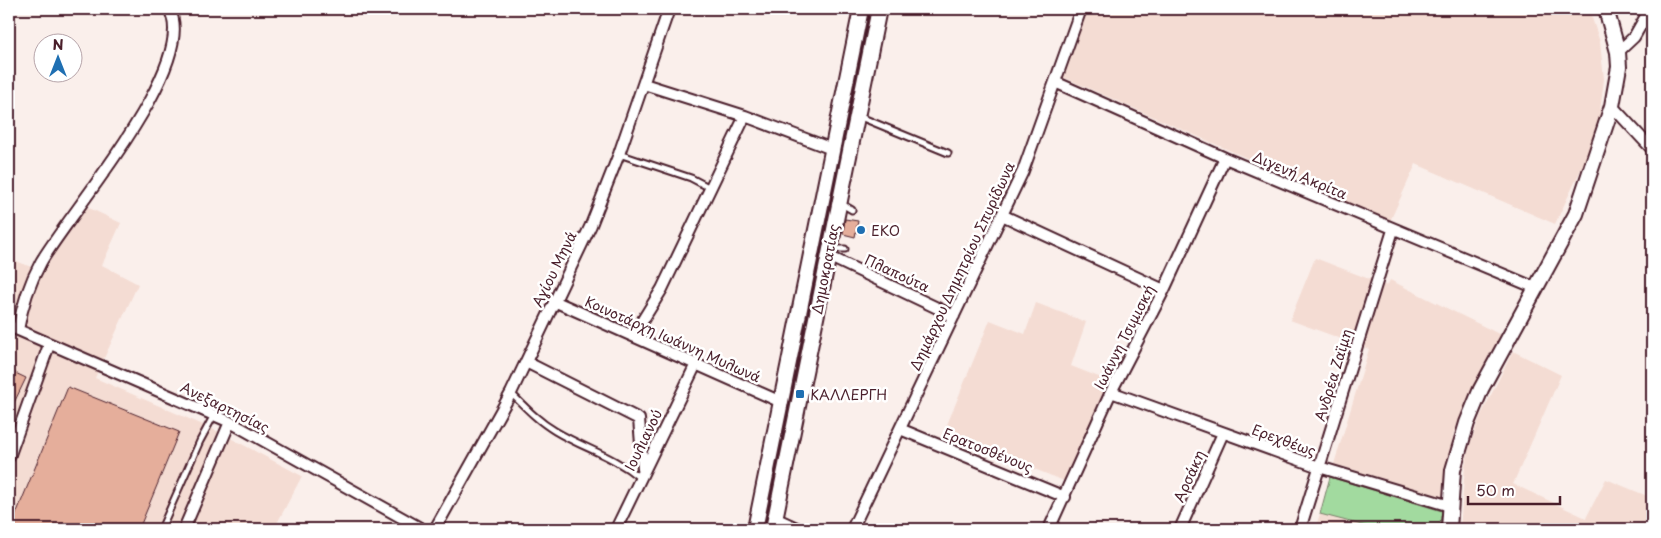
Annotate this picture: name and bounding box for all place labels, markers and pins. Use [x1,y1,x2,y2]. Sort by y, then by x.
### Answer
place label: EKO [871,220,900,241]
marker: EKO [855,224,867,236]
place label: ΚΑΛΛΕΡΓΗ [810,384,887,405]
marker: ΚΑΛΛΕΡΓΗ [794,388,806,400]

